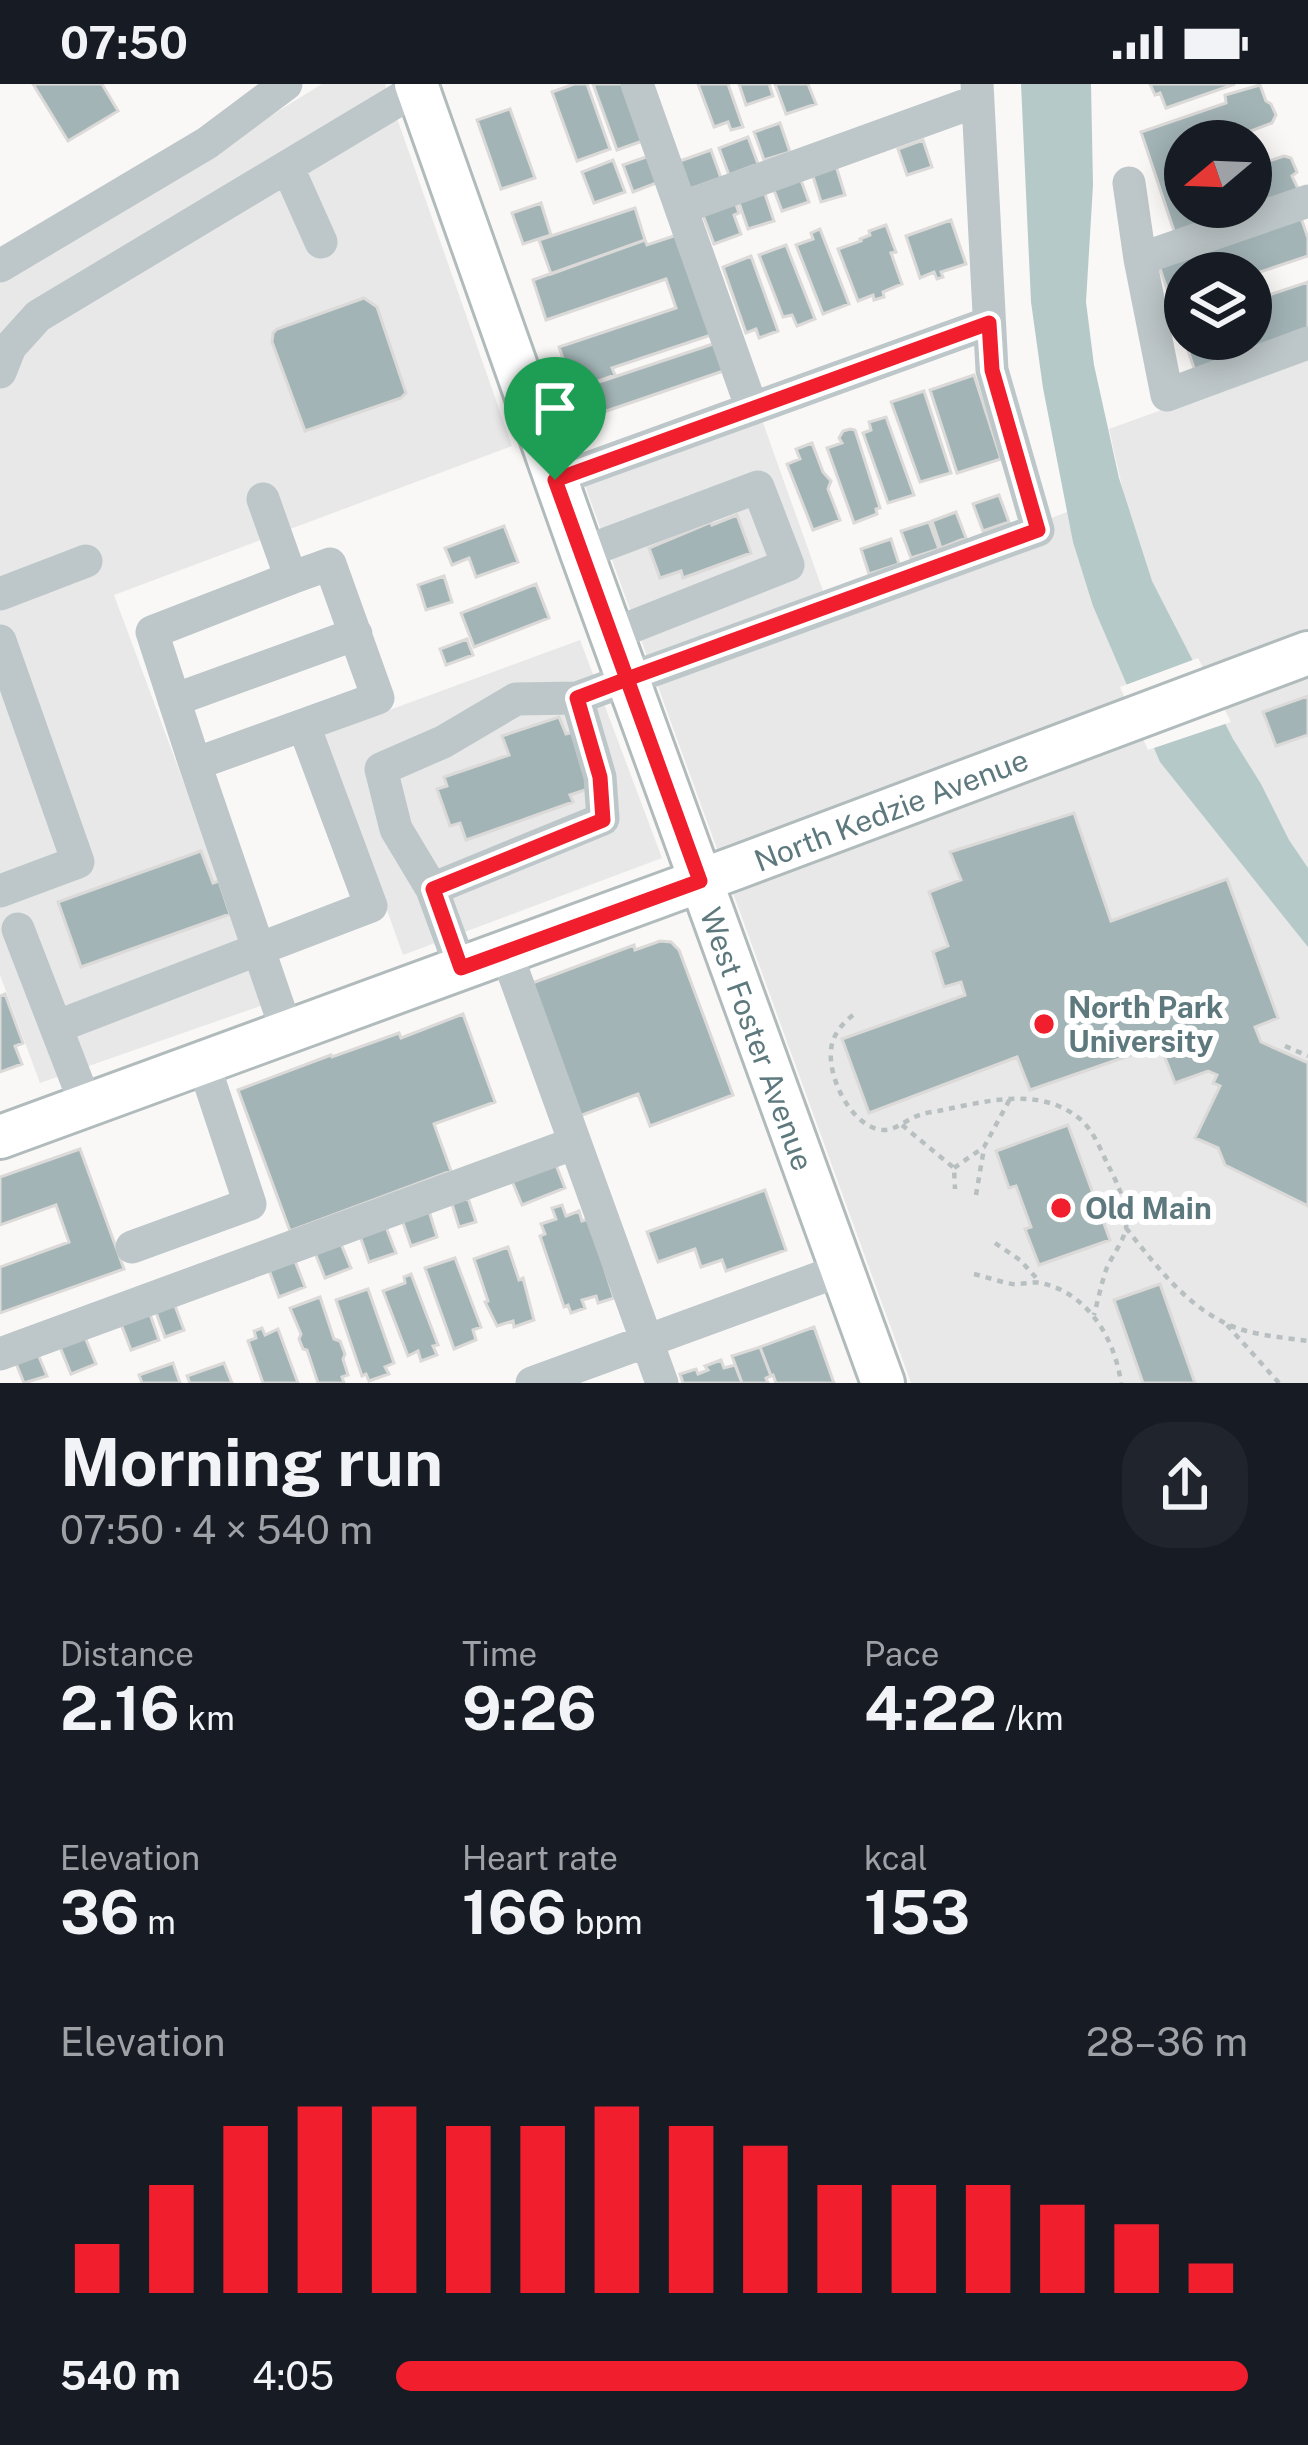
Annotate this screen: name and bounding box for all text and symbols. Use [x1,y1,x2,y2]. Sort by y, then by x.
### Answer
text: 07:50 [60,16,188,69]
north arrow [1164,120,1272,228]
map controls [1164,120,1272,360]
button: layers [1164,252,1272,360]
pin [504,357,606,480]
icon: arrive [522,375,588,441]
street label: North Kedzie Avenue [749,741,1033,879]
street label: West Foster Avenue [693,903,821,1175]
place label: North Park University [1068,989,1223,1059]
marker: North Park University [1031,1011,1057,1037]
place label: Old Main [1085,1190,1212,1226]
marker: Old Main [1048,1195,1074,1221]
button: share [1122,1422,1248,1548]
text: Morning run [60,1423,443,1501]
text: 07:50 · 4 × 540 m [60,1507,373,1553]
text: Distance [60,1635,194,1673]
text: Time [462,1635,537,1673]
text: Pace [864,1635,939,1673]
text: 2.16 [60,1673,180,1744]
text: 9:26 [462,1673,597,1744]
text: 4:22 [864,1673,997,1744]
text: km [180,1699,235,1737]
text: /km [997,1699,1064,1737]
text: Elevation [60,1839,200,1877]
text: Heart rate [462,1839,618,1877]
text: kcal [864,1839,928,1877]
text: 36 [60,1877,139,1948]
text: 166 [462,1877,567,1948]
text: 153 [864,1877,970,1948]
text: m [139,1903,176,1941]
text: bpm [567,1903,643,1941]
text: Elevation [60,2019,226,2065]
text: 28–36 m [1086,2019,1248,2065]
text: 540 m [60,2353,181,2399]
text: 4:05 [252,2353,334,2399]

